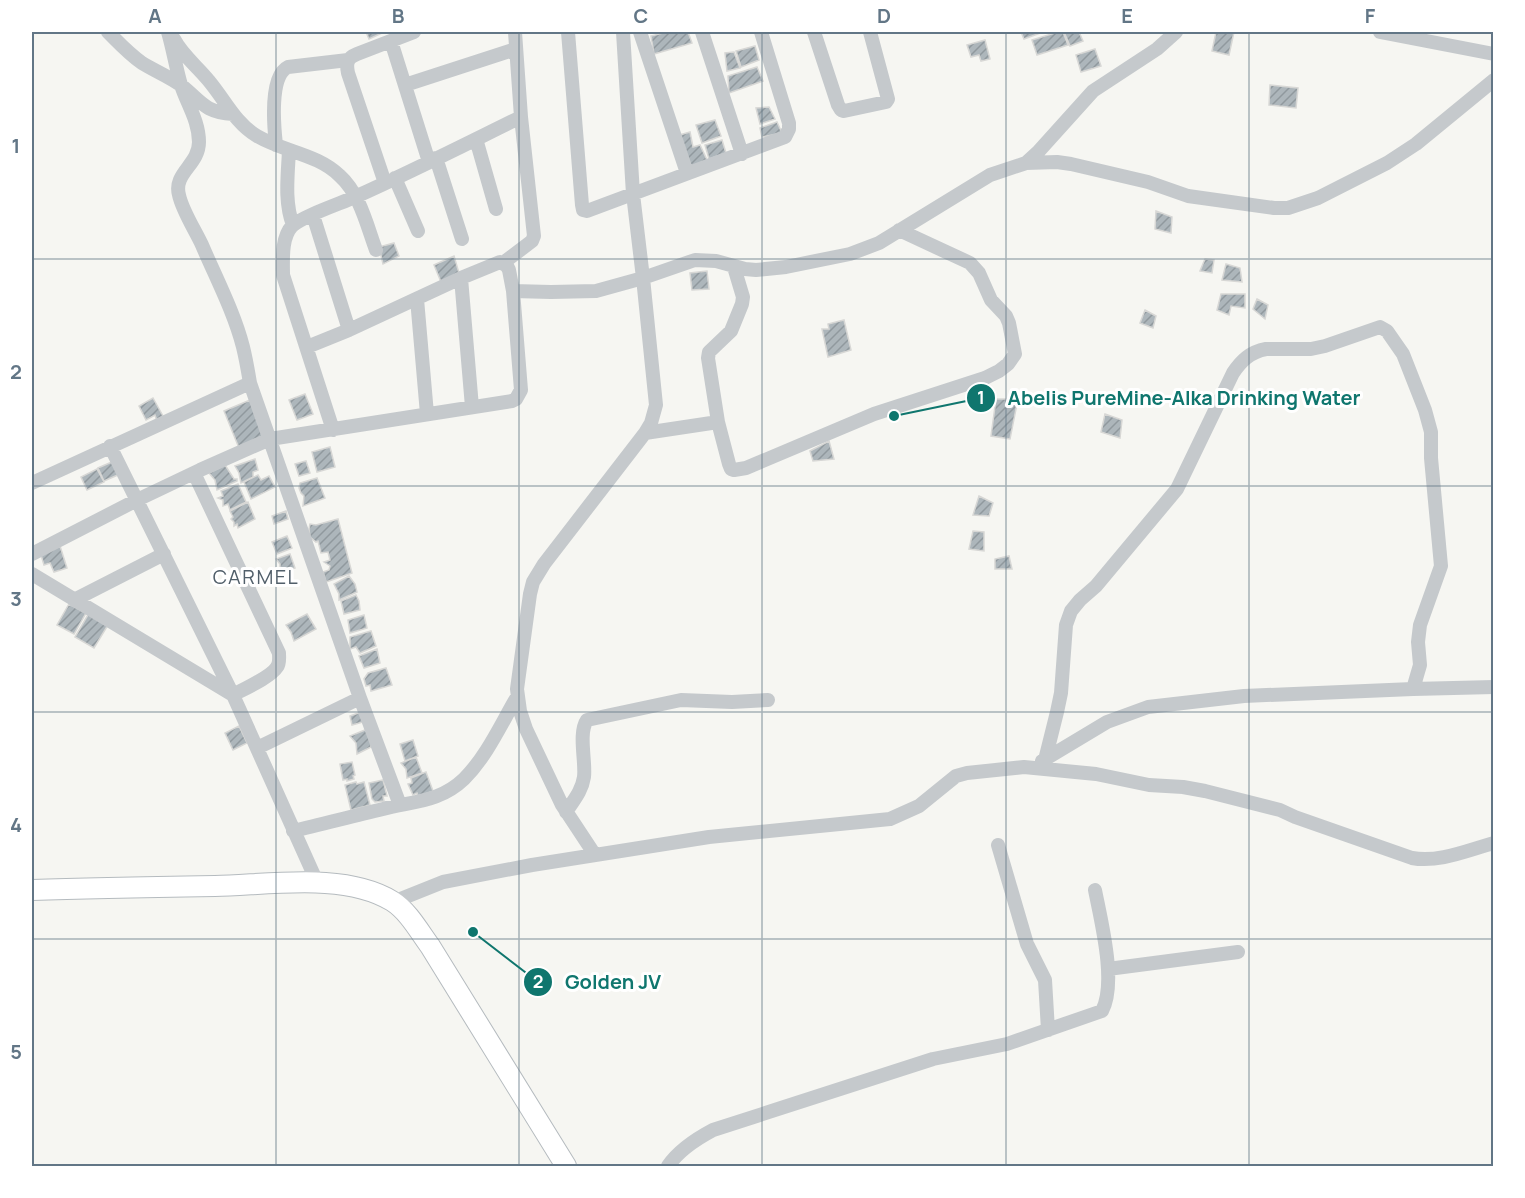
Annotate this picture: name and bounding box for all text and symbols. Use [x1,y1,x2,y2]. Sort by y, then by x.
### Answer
text: A [148,2,162,29]
text: B [392,2,405,29]
text: C [634,2,648,29]
text: D [877,2,891,29]
text: E [1121,2,1133,29]
text: F [1365,2,1376,29]
text: 1 [12,132,20,159]
text: 2 [10,358,22,385]
callout: Abelis PureMine-Alka Drinking Water [966,379,1373,417]
text: Abelis PureMine-Alka Drinking Water [1008,384,1360,411]
text: 1 [977,385,985,409]
district label: CARMEL [213,563,299,590]
text: 3 [10,585,22,612]
text: 4 [10,811,22,838]
callout: Golden JV [523,963,673,1001]
text: Golden JV [565,968,661,995]
text: 2 [533,969,543,993]
text: 5 [10,1038,22,1065]

